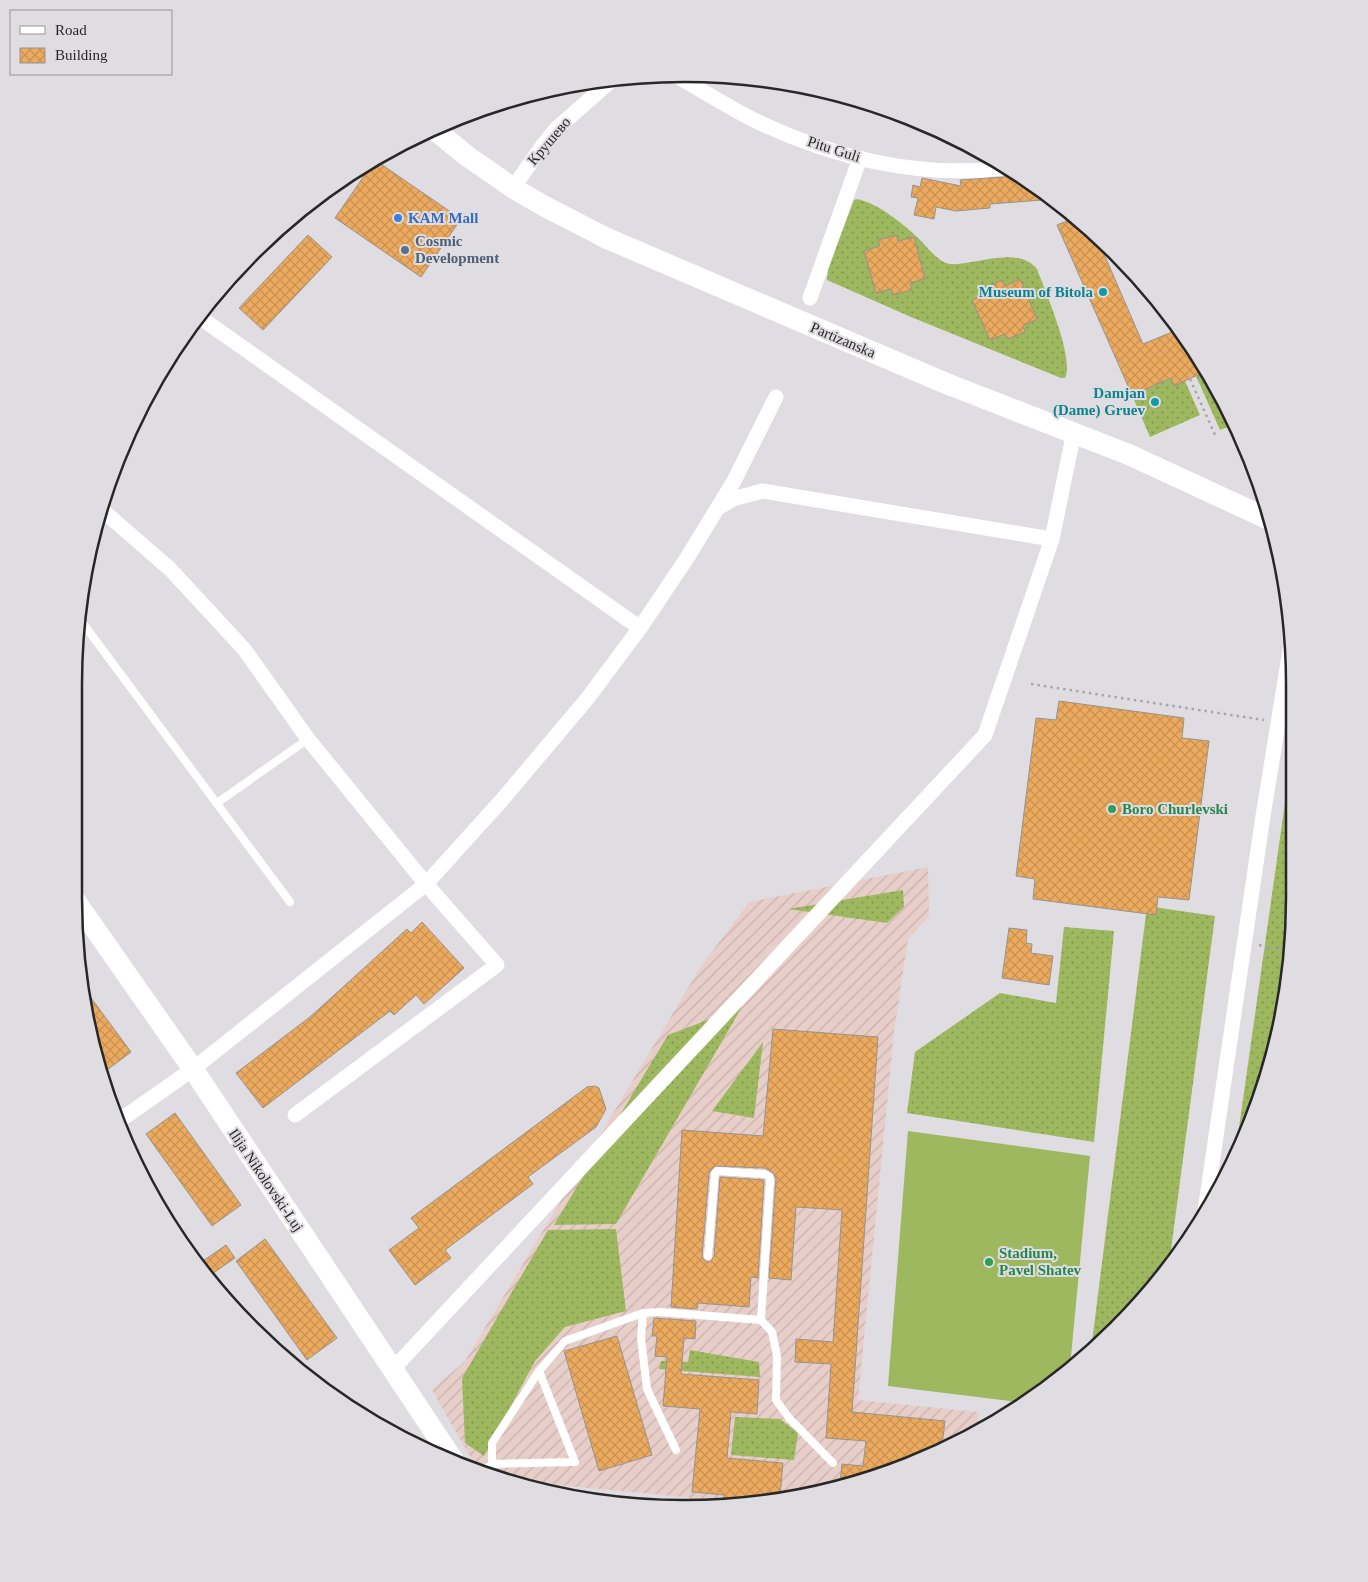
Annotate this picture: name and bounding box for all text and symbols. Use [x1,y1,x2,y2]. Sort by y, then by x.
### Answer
legend [10,10,172,75]
text: Road [55,22,87,38]
text: Building [55,47,108,63]
street label: Крушево [524,114,574,168]
street label: Pitu Guli [806,133,862,165]
place label: KAM Mall [408,210,478,226]
marker: KAM Mall [392,212,404,224]
place label: Cosmic Development [415,233,499,266]
marker: Cosmic Development [399,244,411,256]
place label: Museum of Bitola [979,284,1093,300]
marker: Museum of Bitola [1097,286,1109,298]
street label: Partizanska [808,319,878,361]
place label: Damjan (Dame) Gruev [1053,385,1146,419]
marker: Damjan (Dame) Gruev [1149,396,1161,408]
place label: Boro Churlevski [1122,801,1228,817]
marker: Boro Churlevski [1106,803,1118,815]
street label: Ilija Nikolovski-Luj [226,1126,306,1234]
place label: Stadium, Pavel Shatev [999,1245,1082,1278]
marker: Stadium, Pavel Shatev [983,1256,995,1268]

